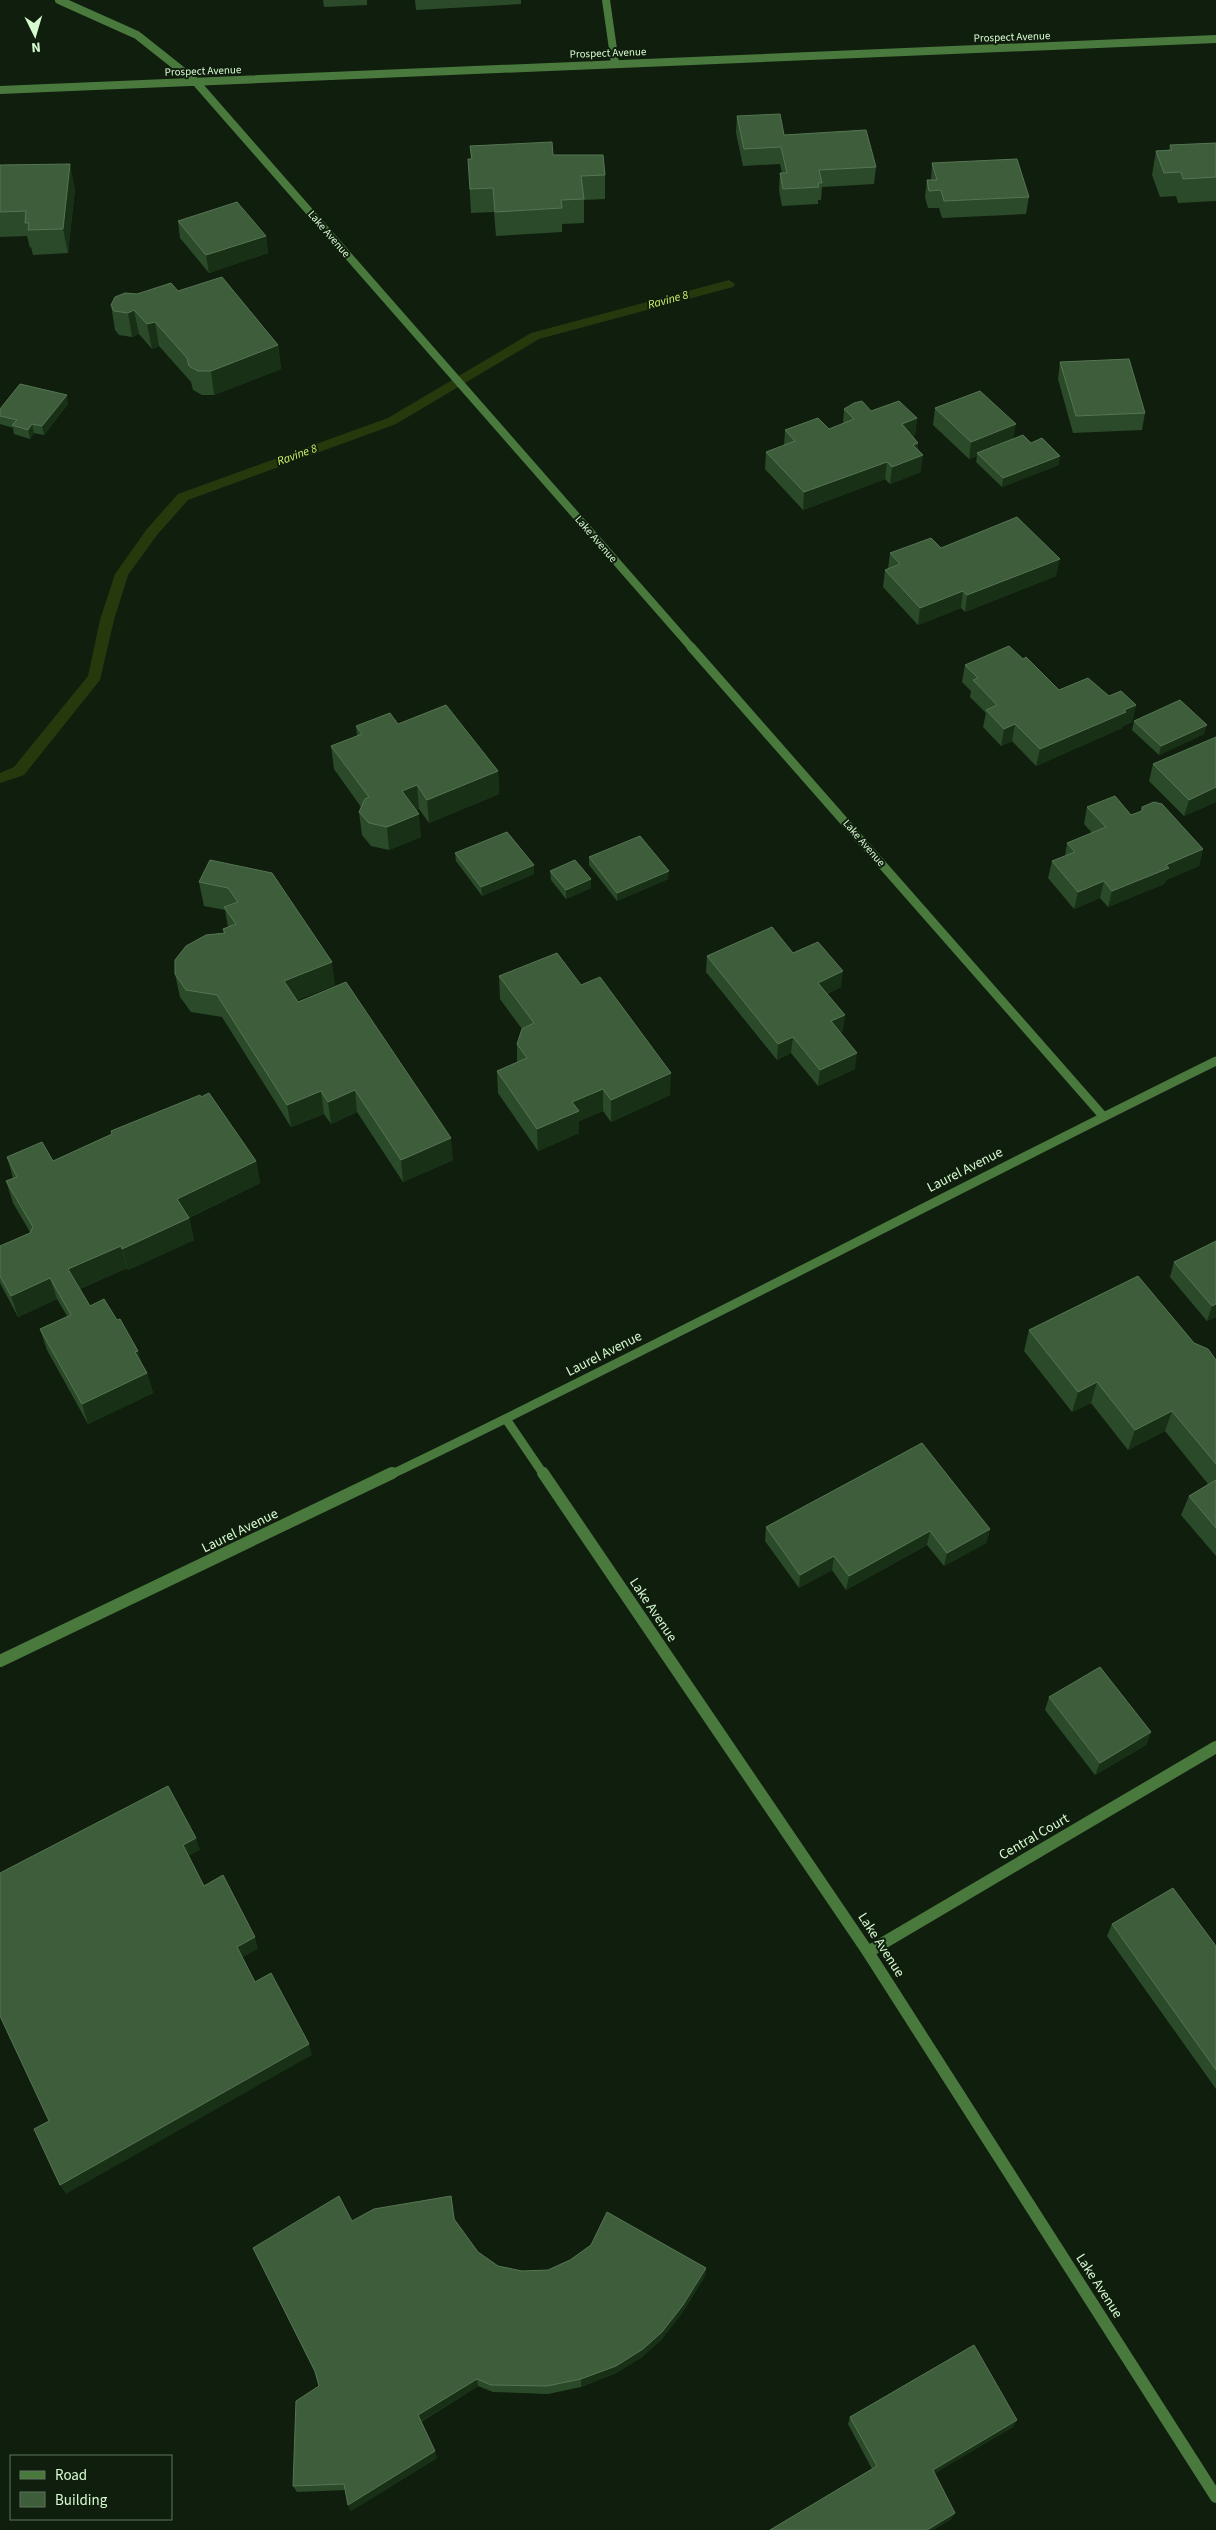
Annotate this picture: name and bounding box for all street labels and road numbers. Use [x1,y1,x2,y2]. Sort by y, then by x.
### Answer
street label: Prospect Avenue [973,28,1051,46]
street label: Prospect Avenue [569,44,647,62]
street label: Prospect Avenue [164,62,242,80]
street label: Lake Avenue [304,207,354,261]
street label: Lake Avenue [571,512,621,566]
street label: Lake Avenue [839,816,889,870]
street label: Laurel Avenue [924,1142,1006,1198]
street label: Laurel Avenue [563,1326,645,1382]
street label: Laurel Avenue [198,1504,282,1558]
street label: Lake Avenue [624,1574,682,1646]
street label: Central Court [995,1809,1073,1865]
street label: Lake Avenue [853,1909,909,1981]
street label: Lake Avenue [1071,2250,1127,2322]

